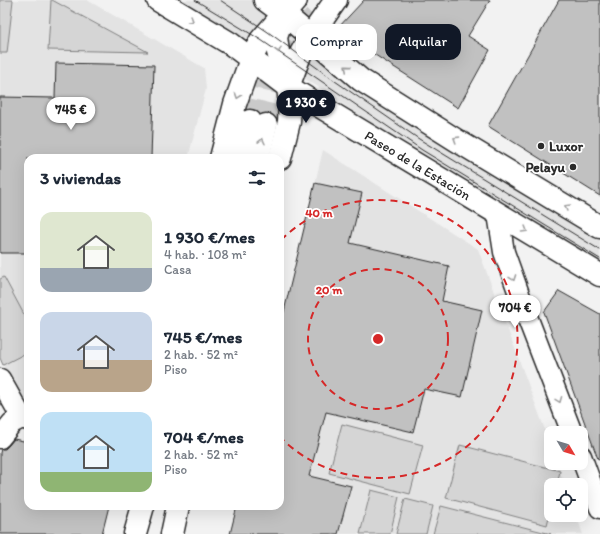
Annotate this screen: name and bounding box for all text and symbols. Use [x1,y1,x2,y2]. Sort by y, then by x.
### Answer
one-way arrow [187,16,194,23]
chip: Comprar [296,24,377,60]
chip: Alquilar [385,24,461,60]
one-way arrow [274,47,282,53]
one-way arrow [344,66,352,73]
pin: 1 930 € [269,90,343,124]
one-way arrow [234,92,243,99]
text: 1 930 € [285,95,327,110]
pin: 745 € [43,97,99,131]
text: 745 € [55,102,87,117]
street label: Paseo de la Estación [361,127,474,204]
one-way arrow [453,137,460,144]
one-way arrow [257,138,266,145]
place label: Luxor [549,138,584,155]
marker: Luxor [536,141,546,151]
place label: Pelayu [526,159,565,176]
marker: Pelayu [568,162,578,172]
icon: filters [246,167,268,189]
text: 3 viviendas [40,168,121,188]
one-way arrow [564,204,571,212]
text: 40 m [305,206,334,220]
one-way arrow [521,225,528,233]
text: 1 930 €/mes [164,227,255,247]
icon: home [72,228,120,276]
text: 4 hab. · 108 m² [164,247,247,262]
text: Casa [164,262,191,277]
one-way arrow [509,275,517,282]
text: 20 m [316,283,343,297]
pin: 704 € [487,295,543,329]
text: 704 € [499,300,531,315]
text: 745 €/mes [164,327,242,347]
icon: home [72,328,120,376]
centre of rings [371,332,385,346]
text: 2 hab. · 52 m² [164,347,238,362]
text: Piso [164,362,187,377]
one-way arrow [555,396,563,403]
north arrow [544,426,588,470]
map controls [544,426,588,522]
text: 704 €/mes [164,427,244,447]
icon: home [72,428,120,476]
text: 2 hab. · 52 m² [164,447,238,462]
text: Piso [164,462,187,477]
button: locate [544,478,588,522]

